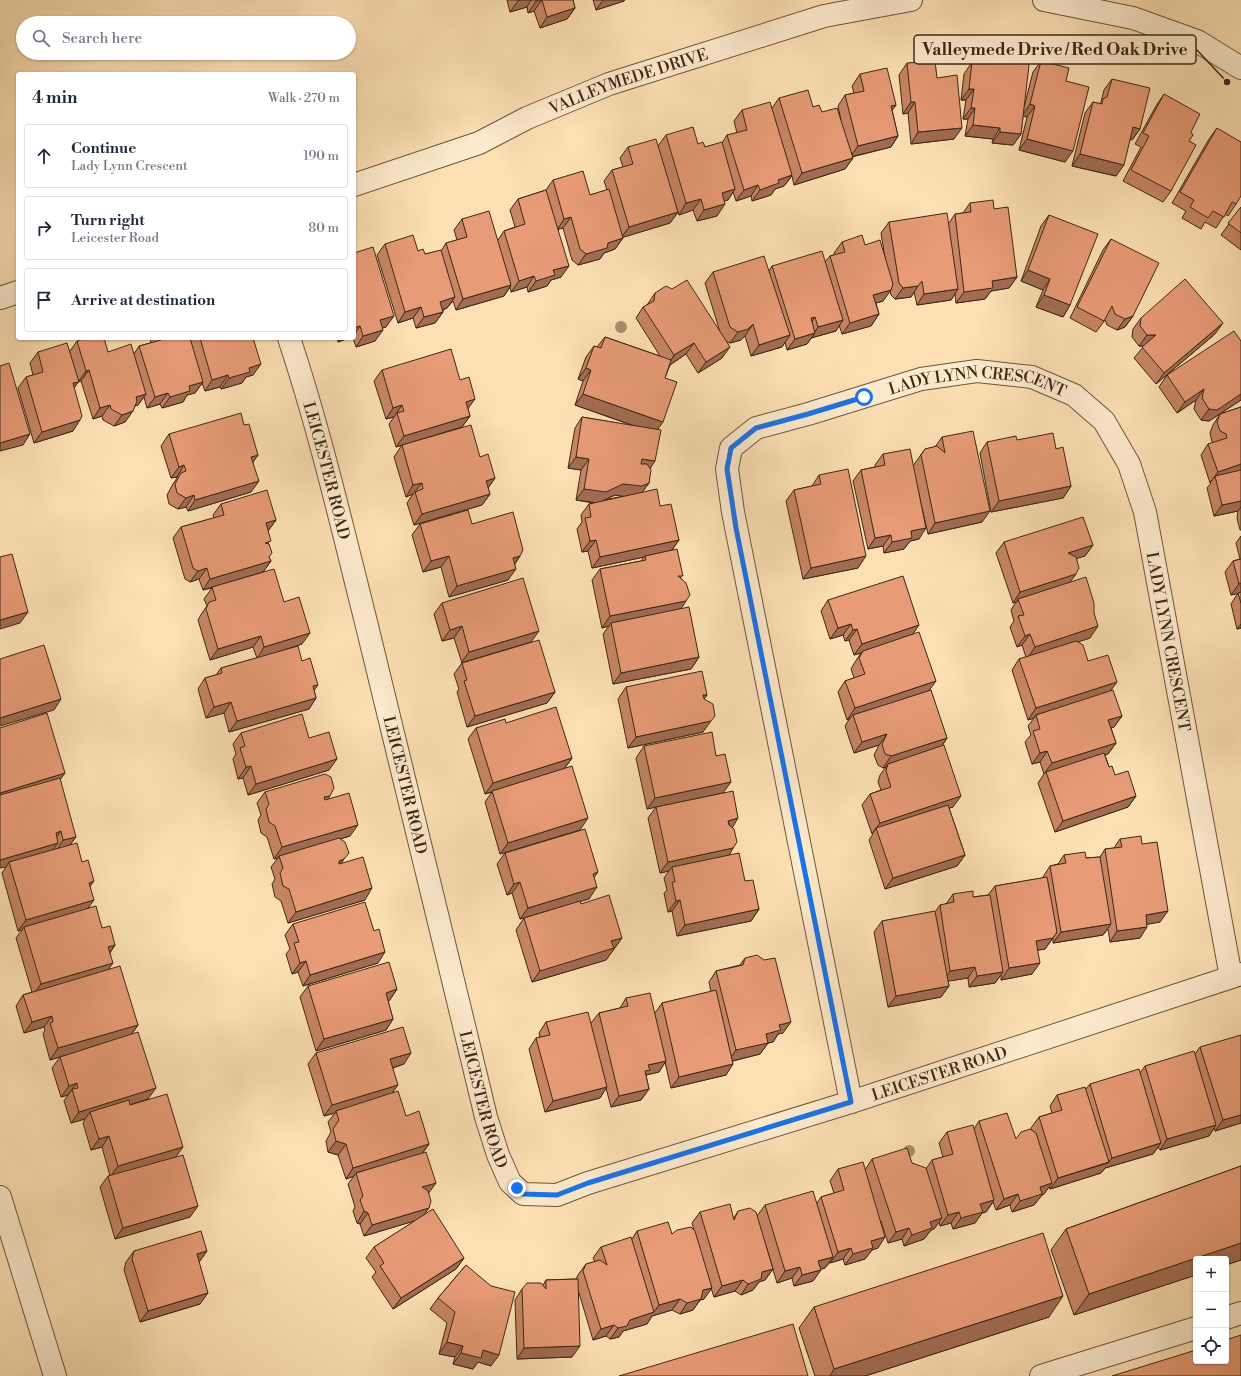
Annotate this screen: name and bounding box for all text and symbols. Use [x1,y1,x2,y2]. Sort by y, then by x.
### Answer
search box [16,16,356,60]
icon: search [30,27,52,49]
text: Search here [62,29,142,48]
callout: Valleymede Drive / Red Oak Drive [914,35,1196,64]
text: Valleymede Drive / Red Oak Drive [921,39,1188,61]
street label: VALLEYMEDE DRIVE [545,44,711,119]
text: 4 min [32,87,77,109]
text: Walk · 270 m [268,90,340,106]
text: Continue [71,139,136,158]
icon: ahead [33,145,55,167]
text: 190 m [303,148,339,164]
text: Lady Lynn Crescent [71,158,188,174]
text: Turn right [71,211,145,230]
icon: right [33,217,55,239]
text: 80 m [308,220,339,236]
text: Leicester Road [71,230,159,246]
icon: arrive [33,289,55,311]
text: Arrive at destination [71,291,215,310]
street label: LADY LYNN CRESCENT [886,362,1069,402]
route start [855,388,873,406]
street label: LEICESTER ROAD [298,400,354,542]
street label: LADY LYNN CRESCENT [1142,550,1194,733]
street label: LEICESTER ROAD [378,714,431,856]
street label: LEICESTER ROAD [455,1029,512,1172]
street label: LEICESTER ROAD [869,1042,1010,1106]
route end [508,1179,526,1197]
map controls [1193,1256,1229,1364]
button: + [1193,1256,1229,1292]
button: − [1193,1292,1229,1328]
button: locate [1193,1328,1229,1364]

